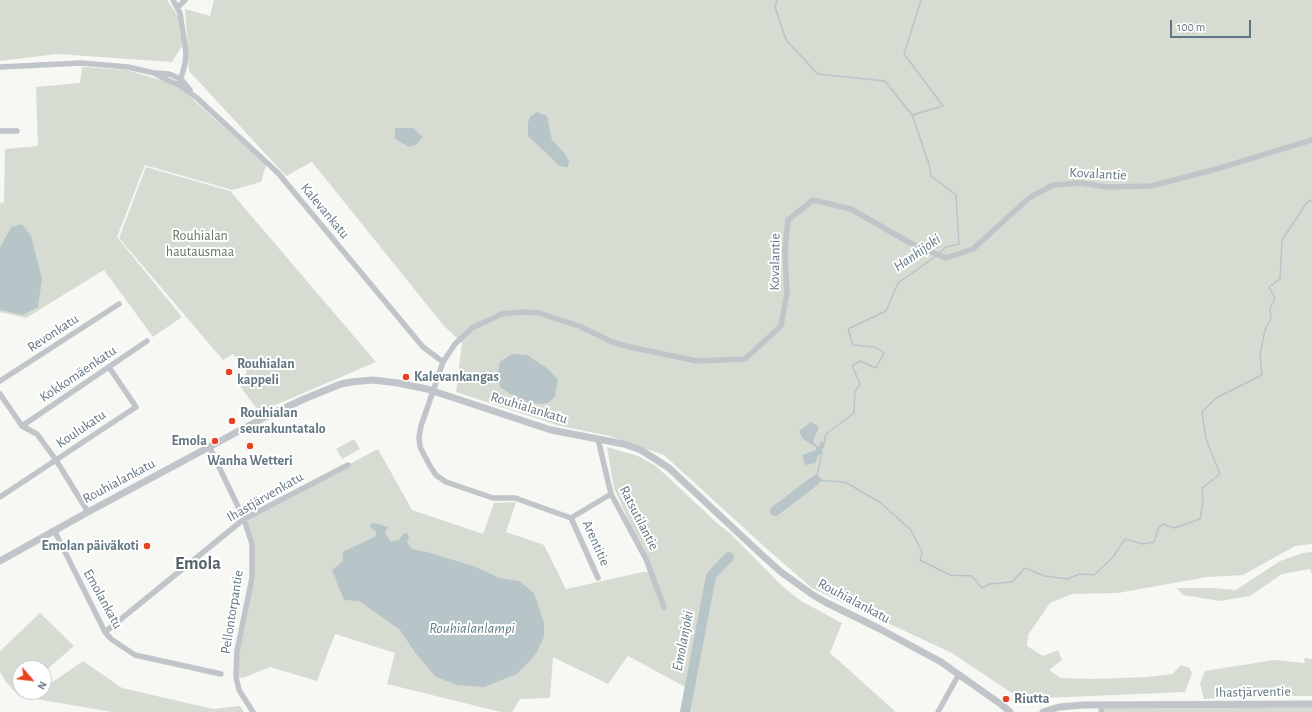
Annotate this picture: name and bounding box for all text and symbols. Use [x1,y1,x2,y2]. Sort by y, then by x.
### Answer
scale bar [1172,12,1253,38]
text: 100 m [1177,21,1205,33]
street label: Kovalantie [1069,164,1127,184]
street label: Kalevankatu [297,180,353,242]
park label: Rouhialan hautausmaa [166,228,234,260]
water label: Hanhijoki [890,230,944,276]
street label: Kovalantie [766,233,784,291]
street label: Revonkatu [24,310,82,356]
street label: Kokkomäenkatu [36,342,120,406]
place label: Rouhialan kappeli [237,356,295,388]
marker: Rouhialan kappeli [224,367,234,377]
place label: Kalevankangas [414,369,499,385]
marker: Kalevankangas [401,372,411,382]
street label: Rouhialankatu [488,388,570,428]
place label: Rouhialan seurakuntatalo [240,405,326,438]
street label: Koulukatu [53,406,109,452]
marker: Rouhialan seurakuntatalo [227,416,237,426]
place label: Emola [171,433,207,449]
marker: Emola [210,436,220,446]
marker: Wanha Wetteri [245,441,255,451]
place label: Wanha Wetteri [207,453,293,469]
street label: Rouhialankatu [80,455,158,507]
street label: Ihastjärvenkatu [224,468,306,526]
street label: Ratsutilantie [616,483,662,553]
street label: Arentitie [579,518,613,568]
place label: Emolan päiväkoti [42,538,139,554]
marker: Emolan päiväkoti [142,541,152,551]
district label: Emola [175,553,221,575]
street label: Emolankatu [80,566,126,632]
street label: Pellontorpantie [217,569,247,655]
street label: Rouhialankatu [815,575,893,627]
water label: Emolanjoki [668,609,698,673]
water label: Rouhialanlampi [429,619,515,637]
north arrow [12,660,52,700]
text: N [36,679,49,691]
street label: Ihastjärventie [1215,683,1291,701]
place label: Riutta [1014,691,1049,707]
marker: Riutta [1001,694,1011,704]

